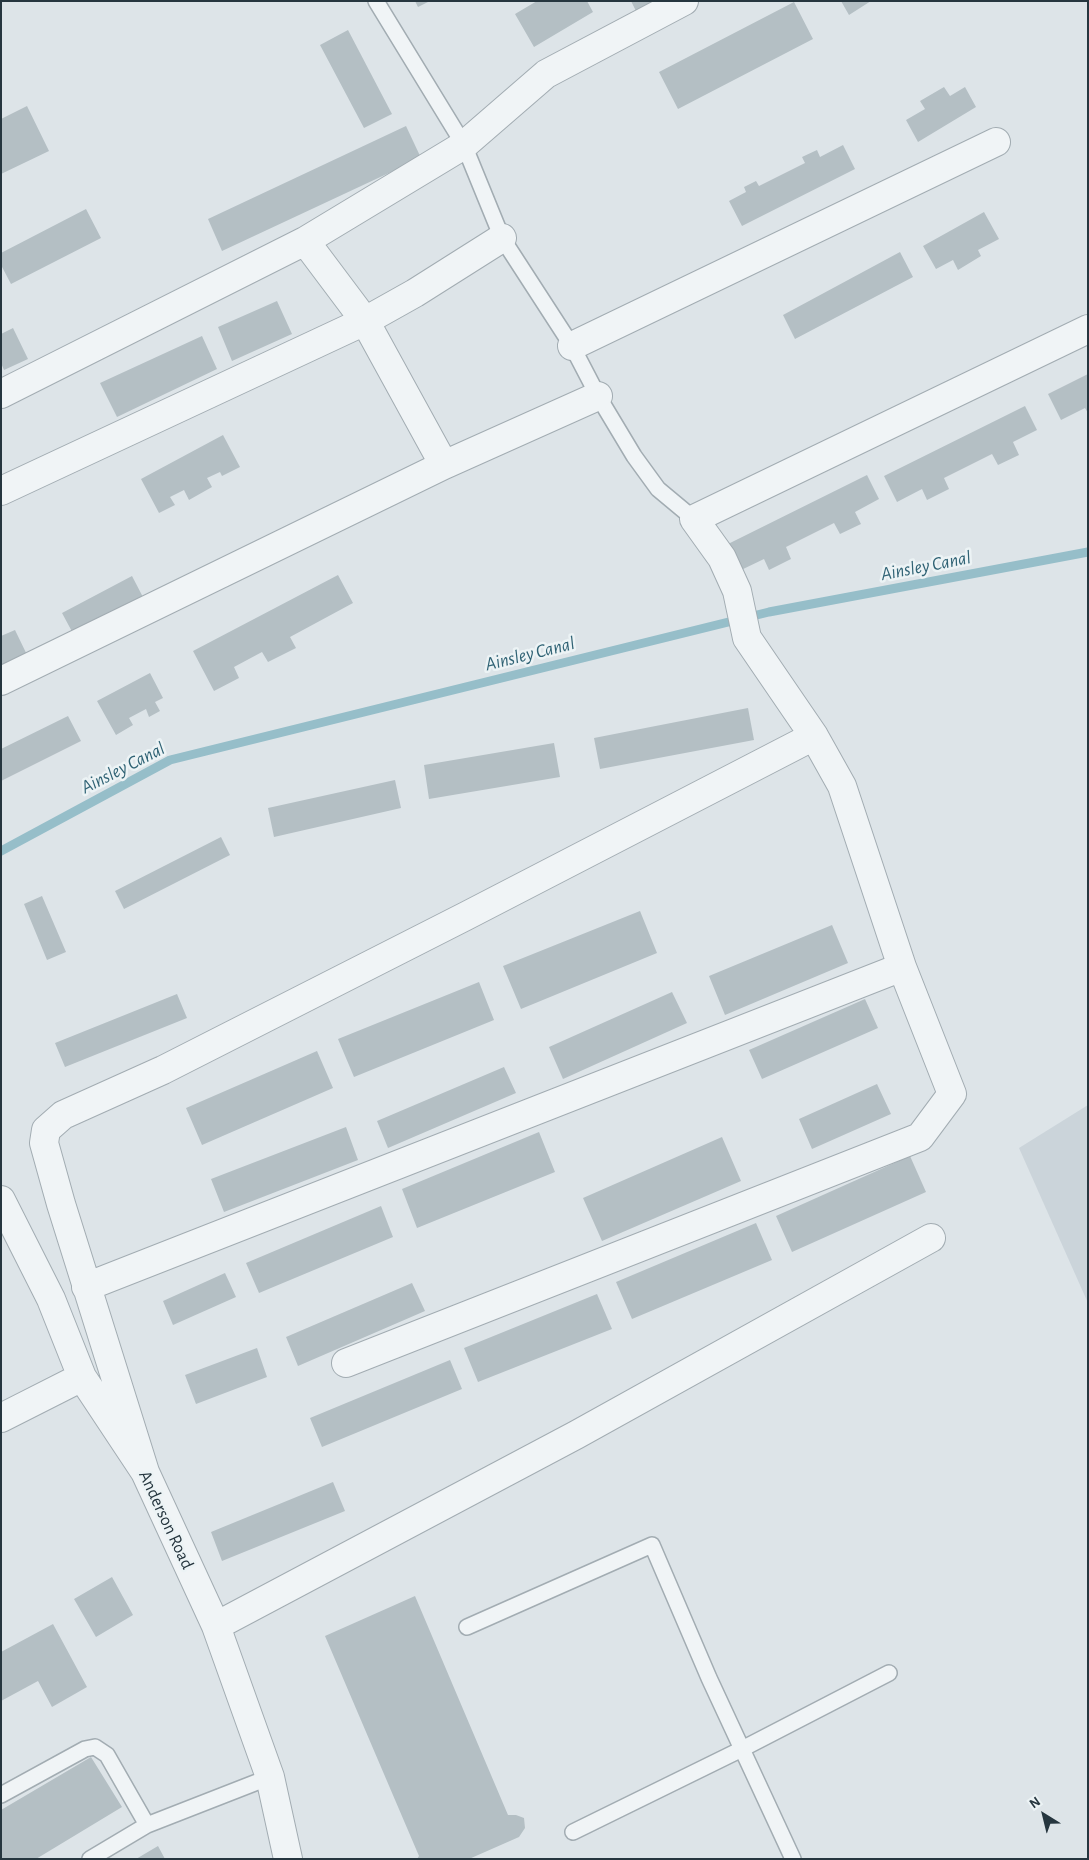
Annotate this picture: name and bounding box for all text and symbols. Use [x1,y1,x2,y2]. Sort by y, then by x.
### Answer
water label: Ainsley Canal [879,546,973,586]
water label: Ainsley Canal [483,632,577,676]
water label: Ainsley Canal [77,737,169,799]
street label: Anderson Road [134,1467,198,1573]
north arrow [1019,1790,1069,1840]
text: N [1027,1794,1043,1811]

